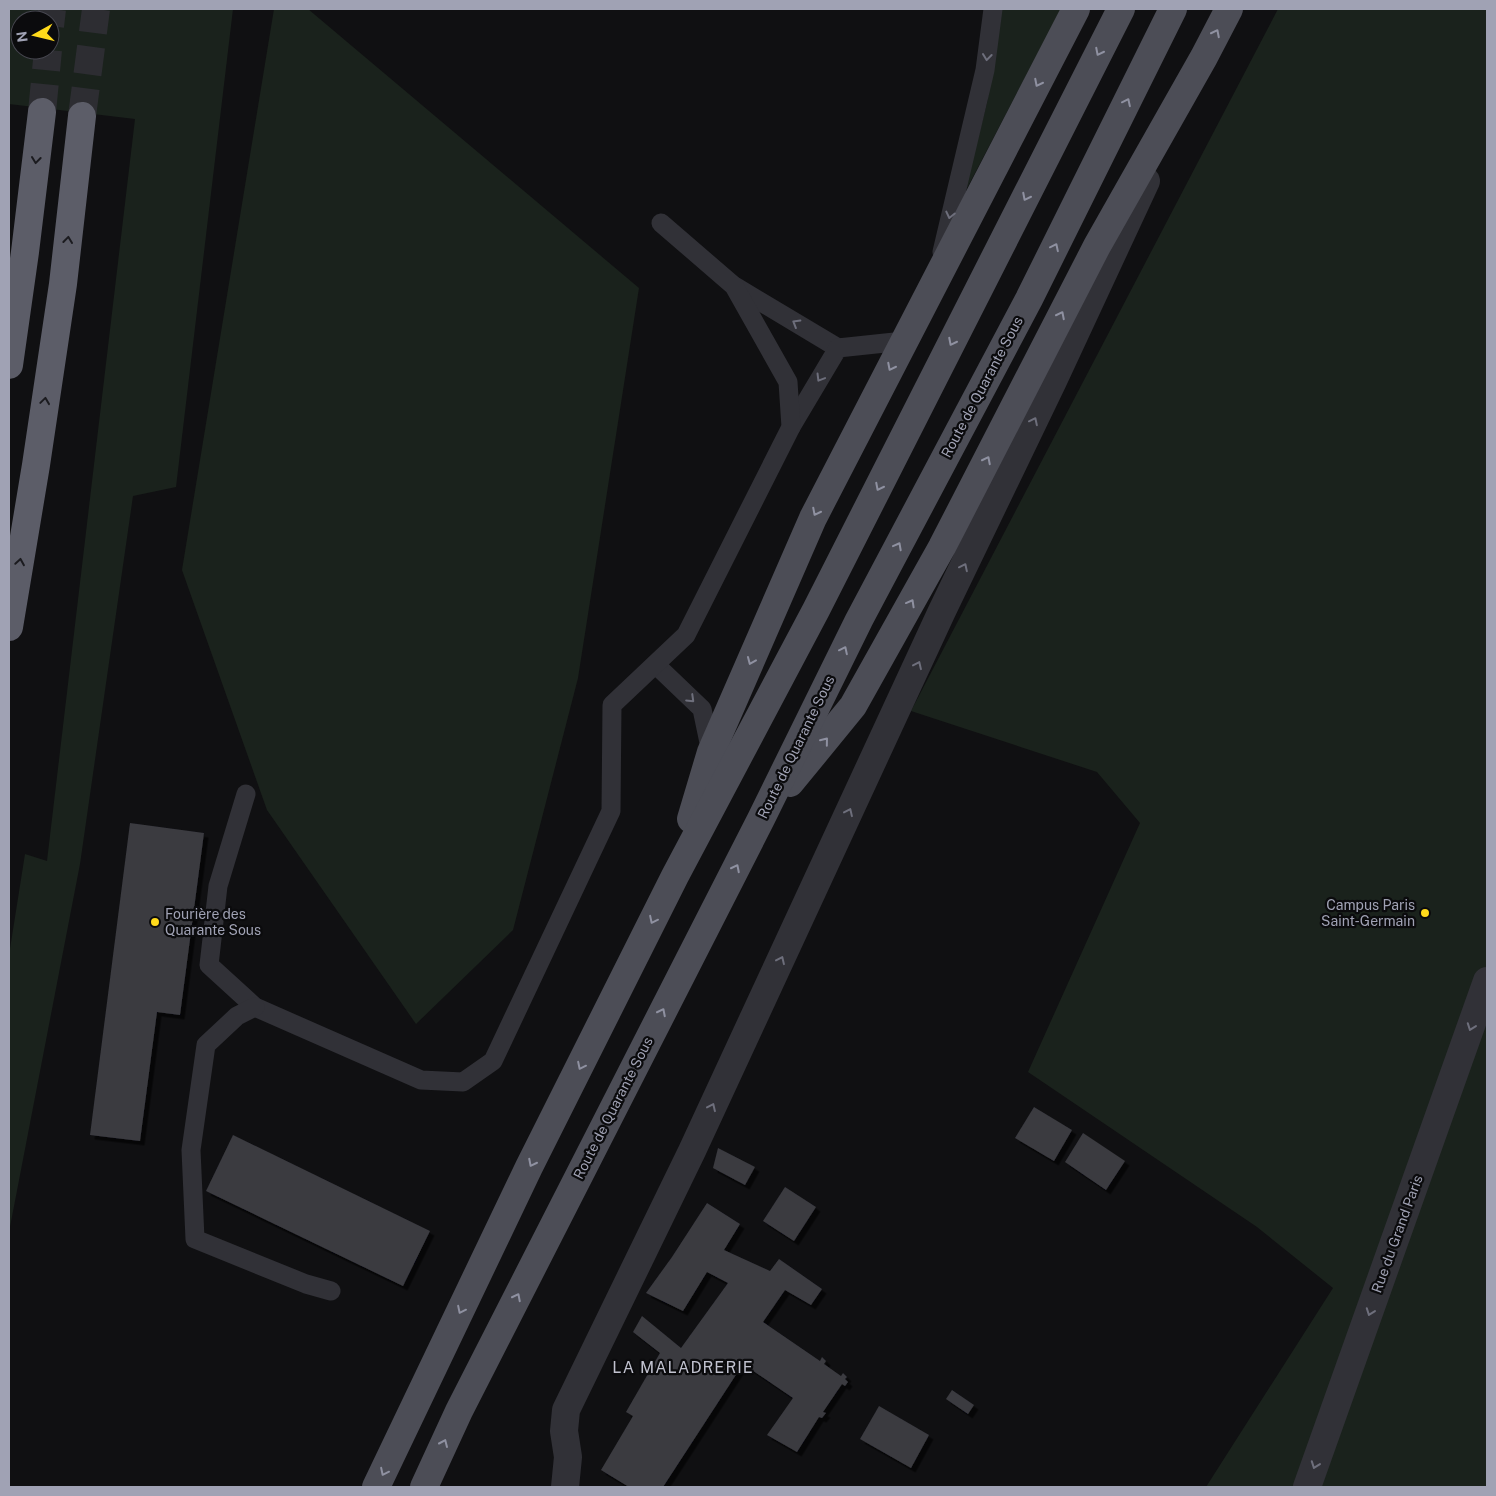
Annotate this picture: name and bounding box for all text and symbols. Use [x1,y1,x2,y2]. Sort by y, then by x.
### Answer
north arrow [10,10,60,60]
one-way arrow [1210,29,1220,38]
text: N [13,30,31,43]
one-way arrow [1095,47,1105,56]
one-way arrow [982,53,992,61]
one-way arrow [1034,78,1044,87]
one-way arrow [1121,98,1131,107]
one-way arrow [31,156,42,164]
one-way arrow [1022,192,1032,201]
one-way arrow [945,211,956,220]
one-way arrow [62,236,73,244]
one-way arrow [1049,243,1059,252]
one-way arrow [1055,311,1065,320]
street label: Route de Quarante Sous [938,314,1026,460]
one-way arrow [793,320,802,330]
one-way arrow [948,337,958,346]
one-way arrow [887,362,897,371]
one-way arrow [817,372,827,381]
one-way arrow [39,397,50,405]
one-way arrow [1028,417,1038,426]
one-way arrow [981,456,991,465]
one-way arrow [875,482,885,491]
one-way arrow [812,507,822,516]
one-way arrow [892,542,902,551]
one-way arrow [14,557,24,566]
one-way arrow [957,563,968,572]
one-way arrow [904,599,914,608]
one-way arrow [838,646,848,655]
one-way arrow [746,656,757,665]
one-way arrow [911,661,922,670]
street label: Route de Quarante Sous [754,673,838,821]
one-way arrow [685,693,694,702]
one-way arrow [820,737,829,746]
one-way arrow [843,808,853,817]
one-way arrow [730,864,740,873]
place label: Campus Paris Saint-Germain [1321,897,1415,929]
place label: Fourière des Quarante Sous [165,906,261,938]
marker: Campus Paris Saint-Germain [1419,907,1431,919]
one-way arrow [649,915,659,924]
marker: Fourière des Quarante Sous [149,916,161,928]
one-way arrow [774,956,785,965]
one-way arrow [656,1009,666,1018]
one-way arrow [1467,1022,1477,1031]
street label: Route de Quarante Sous [570,1034,656,1182]
one-way arrow [577,1060,587,1069]
one-way arrow [706,1103,717,1112]
one-way arrow [528,1158,538,1167]
street label: Rue du Grand Paris [1368,1173,1426,1295]
one-way arrow [511,1294,521,1303]
one-way arrow [457,1304,467,1313]
one-way arrow [1366,1307,1376,1316]
district label: LA MALADRERIE [612,1358,754,1377]
one-way arrow [438,1439,449,1448]
one-way arrow [1311,1460,1321,1469]
one-way arrow [379,1467,390,1476]

